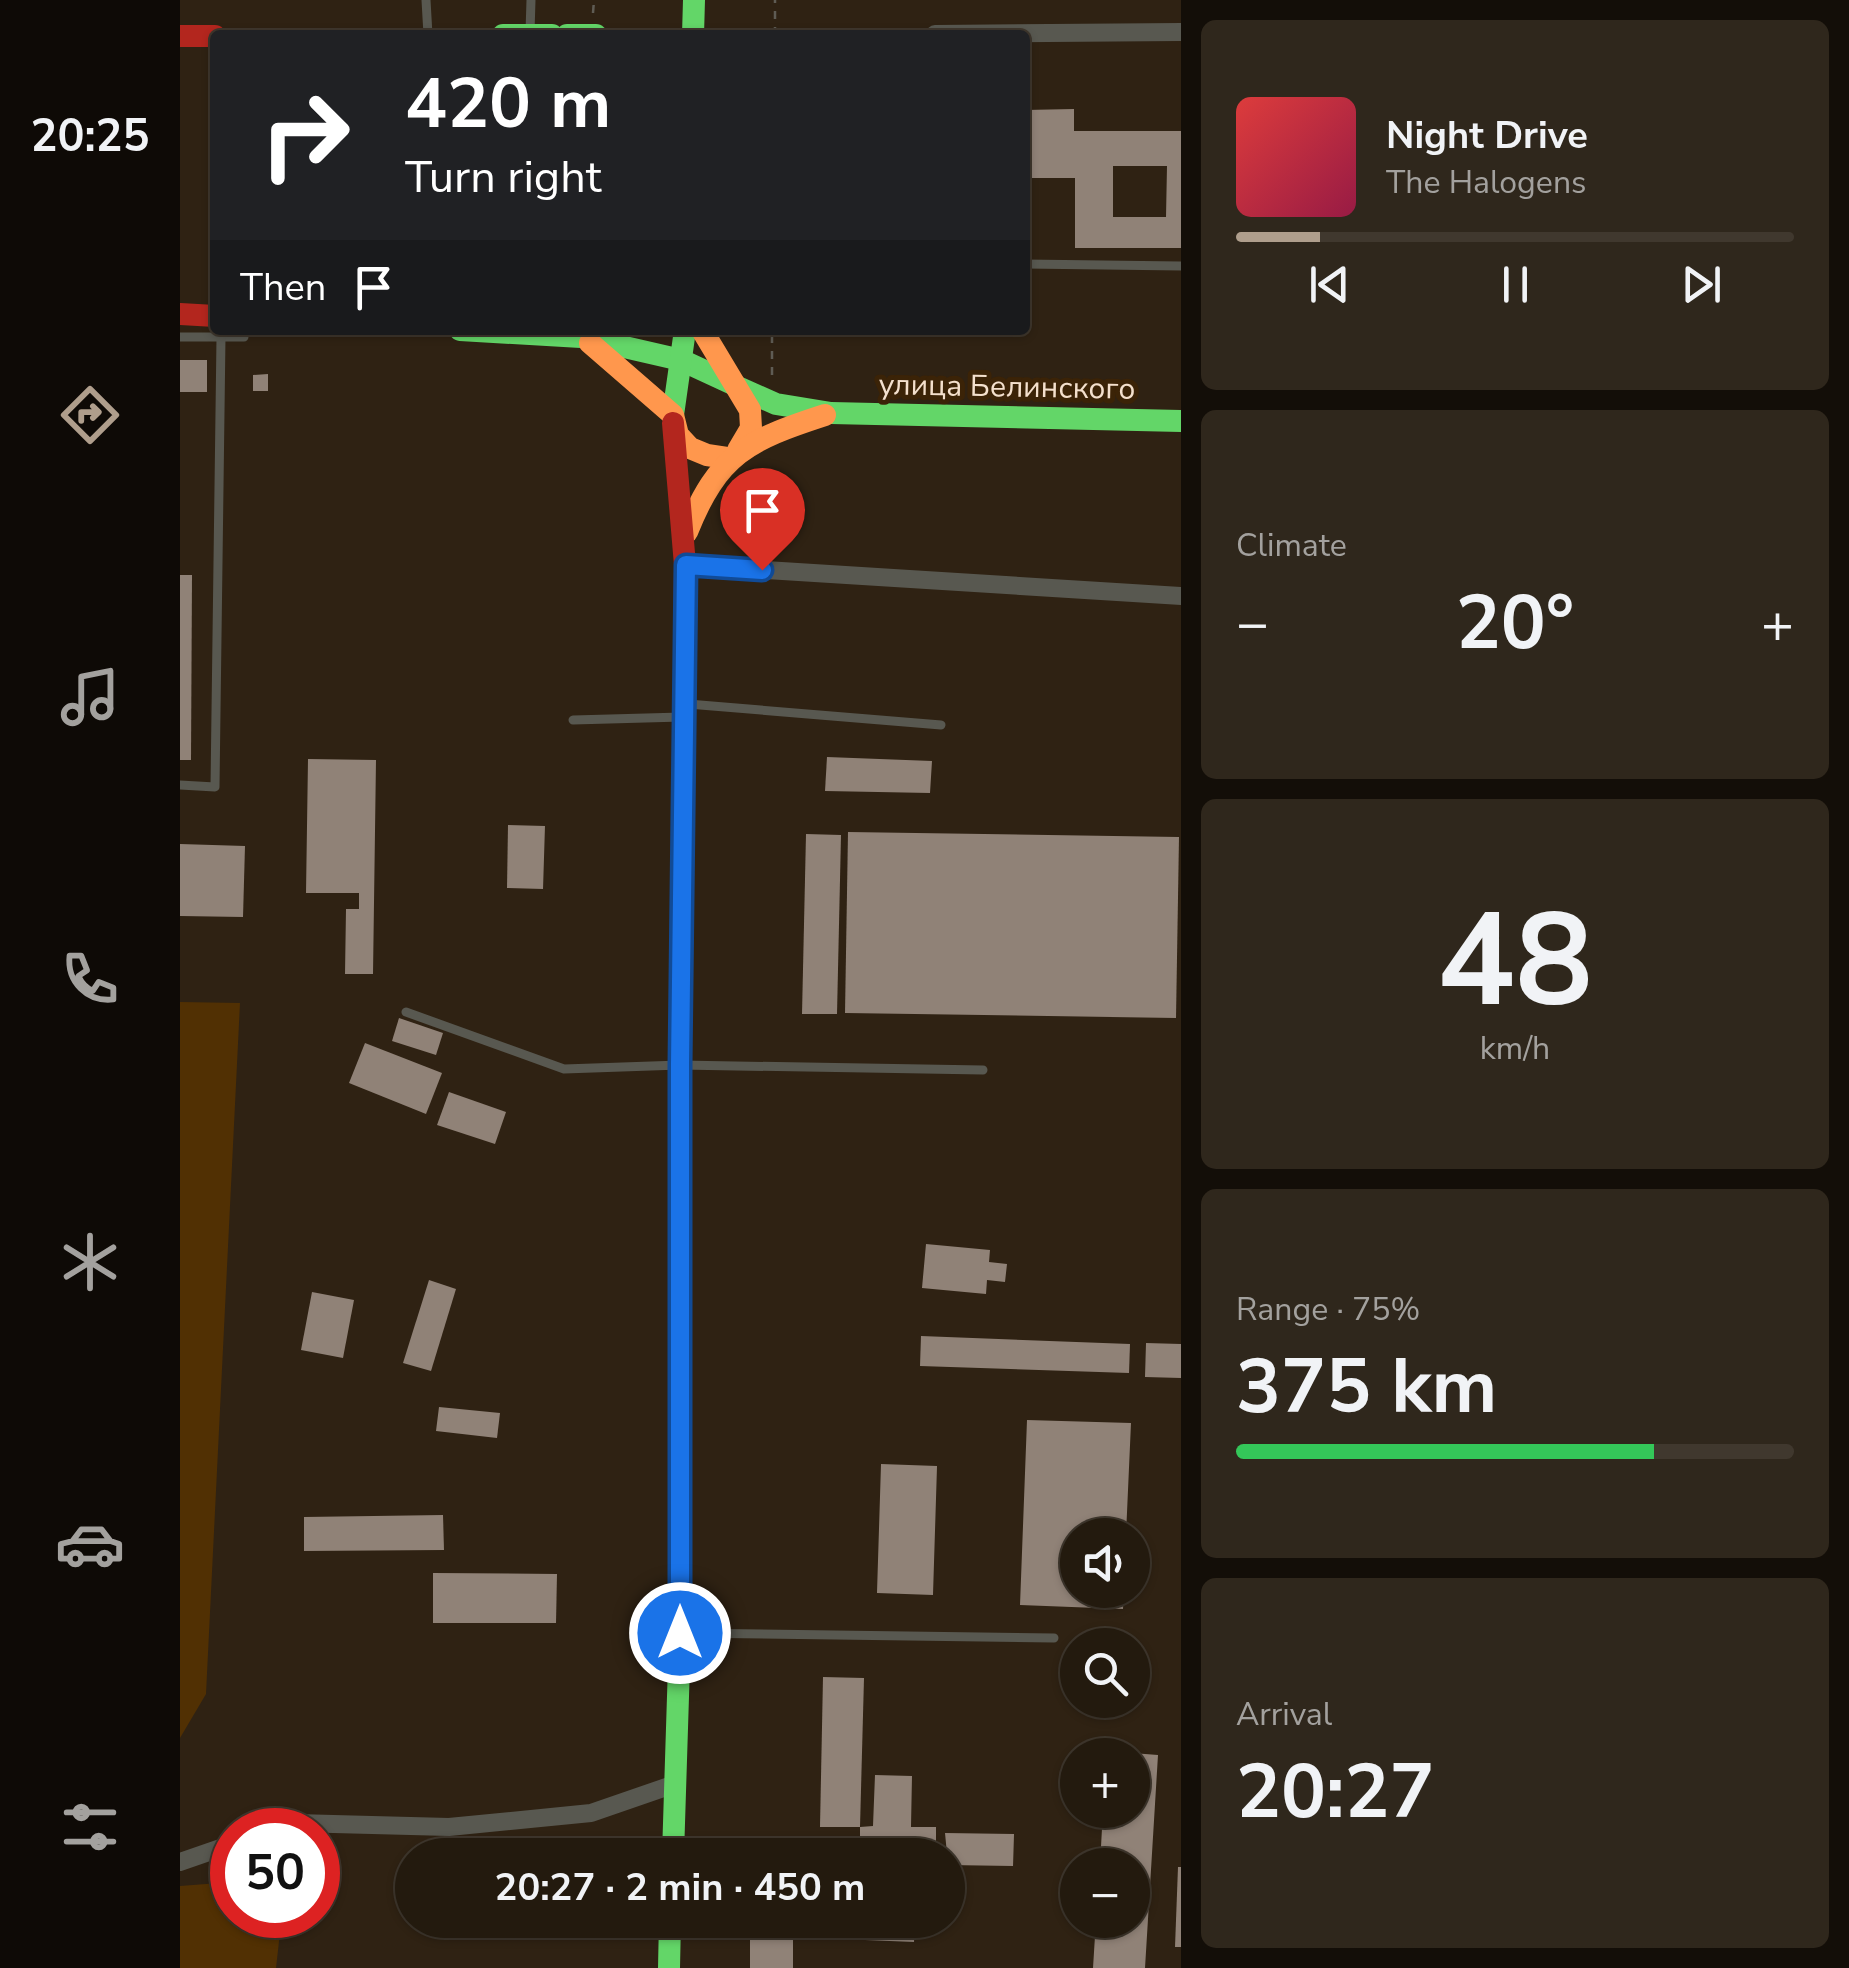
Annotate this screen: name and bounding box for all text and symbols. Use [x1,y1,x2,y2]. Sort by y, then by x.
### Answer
text: 420 m [405,56,611,152]
icon: right [240,70,370,200]
text: 20:25 [30,106,150,167]
text: Night Drive [1386,110,1588,161]
text: Turn right [405,147,602,208]
text: The Halogens [1386,161,1586,204]
icon: previous [1302,257,1357,312]
icon: pause [1488,257,1543,312]
icon: next [1674,257,1729,312]
icon: arrive [346,260,401,315]
text: Then [240,262,326,313]
street label: улица Белинского [878,364,1136,410]
icon: directions [55,380,125,450]
pin [720,468,805,571]
icon: arrive [735,483,790,538]
text: Climate [1236,524,1347,567]
text: 20° [1456,572,1574,674]
text: − [1236,586,1269,661]
text: + [1761,586,1794,661]
icon: music [55,662,125,732]
text: 48 [1437,873,1593,1050]
icon: phone [55,944,125,1014]
text: km/h [1480,1027,1550,1070]
icon: climate [55,1227,125,1297]
text: Range · 75% [1236,1288,1420,1331]
text: 375 km [1236,1336,1497,1438]
icon: car [55,1509,125,1579]
map controls [1060,1518,1150,1938]
button: sound [1060,1518,1150,1608]
position arrow [628,1581,732,1685]
button: search [1060,1628,1150,1718]
text: Arrival [1236,1693,1332,1736]
button: + [1060,1738,1150,1828]
text: 20:27 [1236,1741,1435,1843]
icon: filters [55,1792,125,1862]
speed limit sign: 50 [210,1808,340,1938]
button: − [1060,1848,1150,1938]
text: 20:27 · 2 min · 450 m [495,1862,865,1913]

